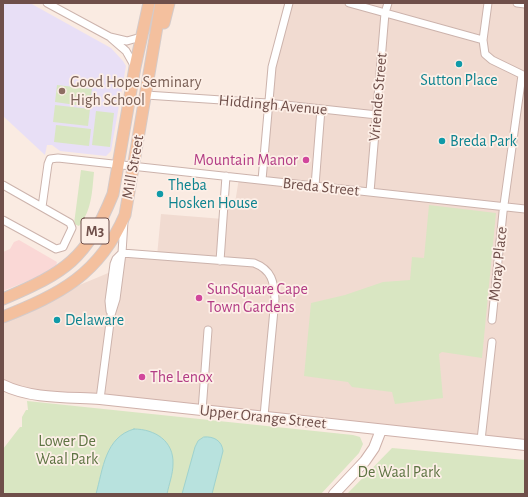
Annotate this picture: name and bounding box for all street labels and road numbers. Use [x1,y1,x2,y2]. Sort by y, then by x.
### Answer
street label: Vriende Street [365,52,391,142]
street label: Hiddingh Avenue [218,91,328,119]
street label: Mill Street [118,133,148,201]
street label: Breda Street [282,173,360,201]
road number: M3 [81,218,109,244]
street label: Moray Place [485,226,511,302]
street label: Upper Orange Street [199,401,327,433]

